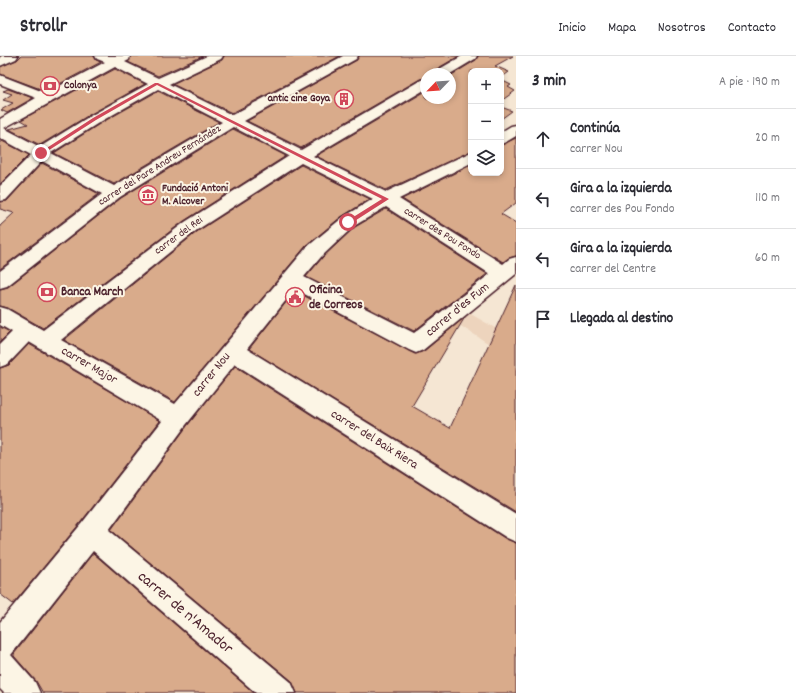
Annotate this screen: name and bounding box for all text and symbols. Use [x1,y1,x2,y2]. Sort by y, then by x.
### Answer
text: Strollr [20,14,67,41]
text: Inicio [558,18,586,38]
text: Mapa [608,18,636,38]
text: Nosotros [658,18,706,38]
text: Contacto [728,18,776,38]
north arrow [420,68,456,104]
map controls [468,68,504,176]
button: + [468,68,504,104]
text: 3 min [532,70,566,94]
text: A pie · 190 m [719,73,780,92]
bank icon: Colonya [39,75,61,97]
place label: Colonya [64,78,97,94]
building icon: antic cine Goya [333,88,355,110]
place label: antic cine Goya [268,91,331,107]
button: − [468,104,504,140]
text: Continúa [570,118,620,140]
street label: carrer del Pare Andreu Fernández [96,121,225,210]
icon: ahead [532,128,554,150]
text: 20 m [755,129,780,148]
button: layers [468,140,504,176]
text: carrer Nou [570,140,622,159]
route end [32,144,50,162]
text: Gira a la izquierda [570,178,671,200]
place label: Fundació Antoni M. Alcover [162,181,228,210]
museum icon: Fundació Antoni M. Alcover [137,184,159,206]
icon: left [532,188,554,210]
text: 110 m [755,189,780,208]
text: carrer des Pou Fondo [570,200,675,219]
street label: carrer des Pou Fondo [400,204,484,264]
street label: carrer del Rei [151,213,207,259]
route start [339,213,357,231]
text: Gira a la izquierda [570,238,671,260]
icon: left [532,248,554,270]
text: 60 m [755,249,780,268]
text: carrer del Centre [570,260,656,279]
street label: carrer d'es Fum [422,278,494,342]
bank icon: Banca March [36,281,58,303]
place label: Oficina de Correos [309,281,363,315]
place label: Banca March [61,283,123,302]
public building icon: Oficina de Correos [284,286,306,308]
icon: arrive [532,308,554,330]
text: Llegada al destino [570,308,673,330]
street label: carrer Major [57,342,121,390]
street label: carrer Nou [188,349,236,401]
street label: carrer del Baix Riera [326,405,422,475]
street label: carrer de n'Amador [132,566,238,660]

